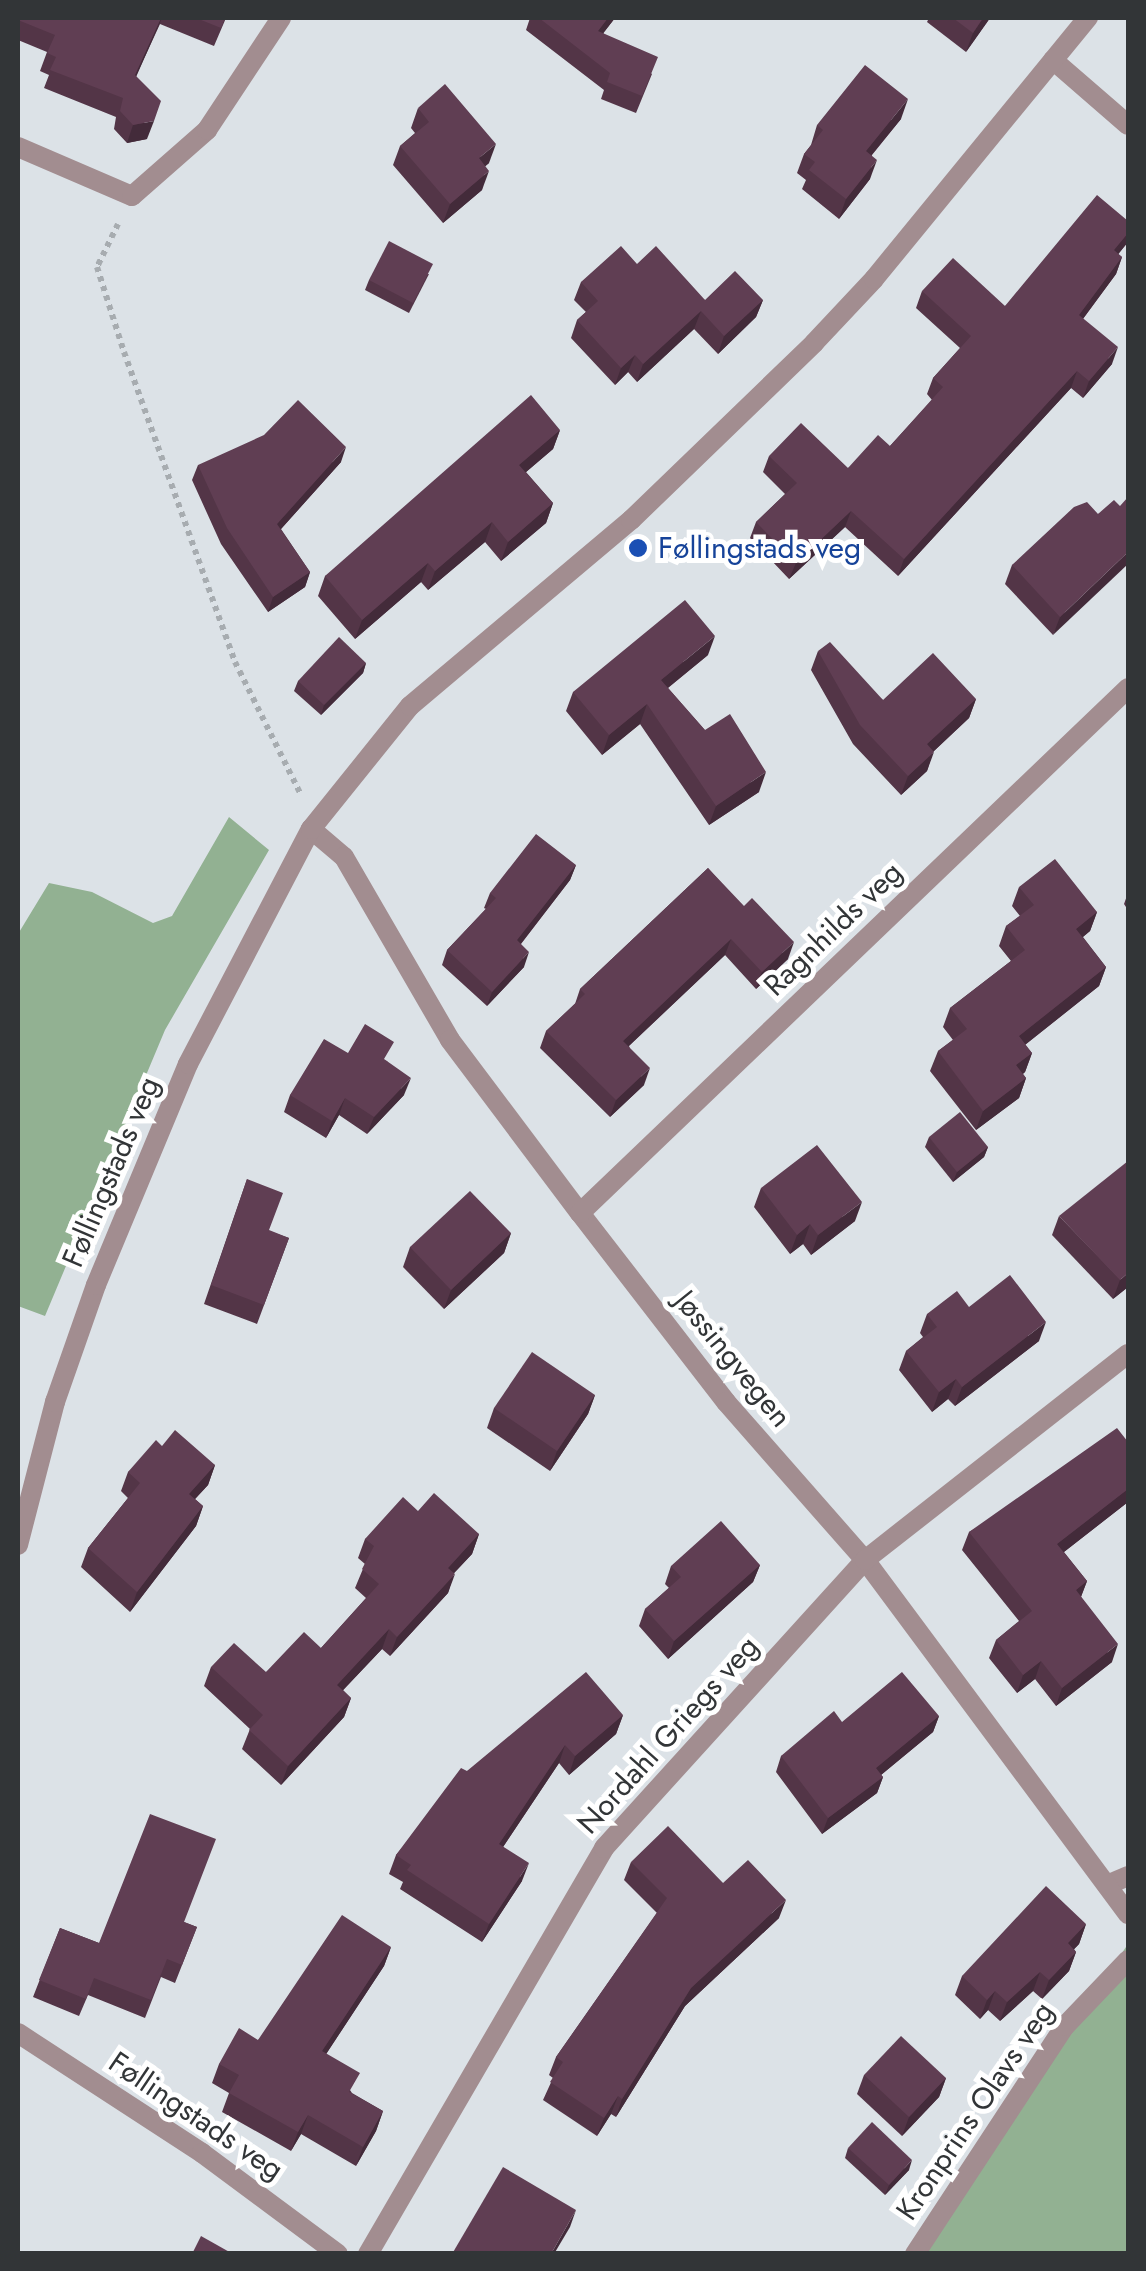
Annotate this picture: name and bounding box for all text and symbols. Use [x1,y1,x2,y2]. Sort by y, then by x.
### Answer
place label: Føllingstads veg [658,530,861,566]
marker: Føllingstads veg [627,537,649,559]
street label: Ragnhilds veg [756,854,910,1004]
street label: Føllingstads veg [55,1072,167,1272]
street label: Jøssingvegen [667,1284,799,1434]
street label: Nordahl Griegs veg [570,1629,766,1841]
street label: Kronprins Olavs veg [889,1995,1061,2227]
street label: Føllingstads veg [102,2044,290,2188]

